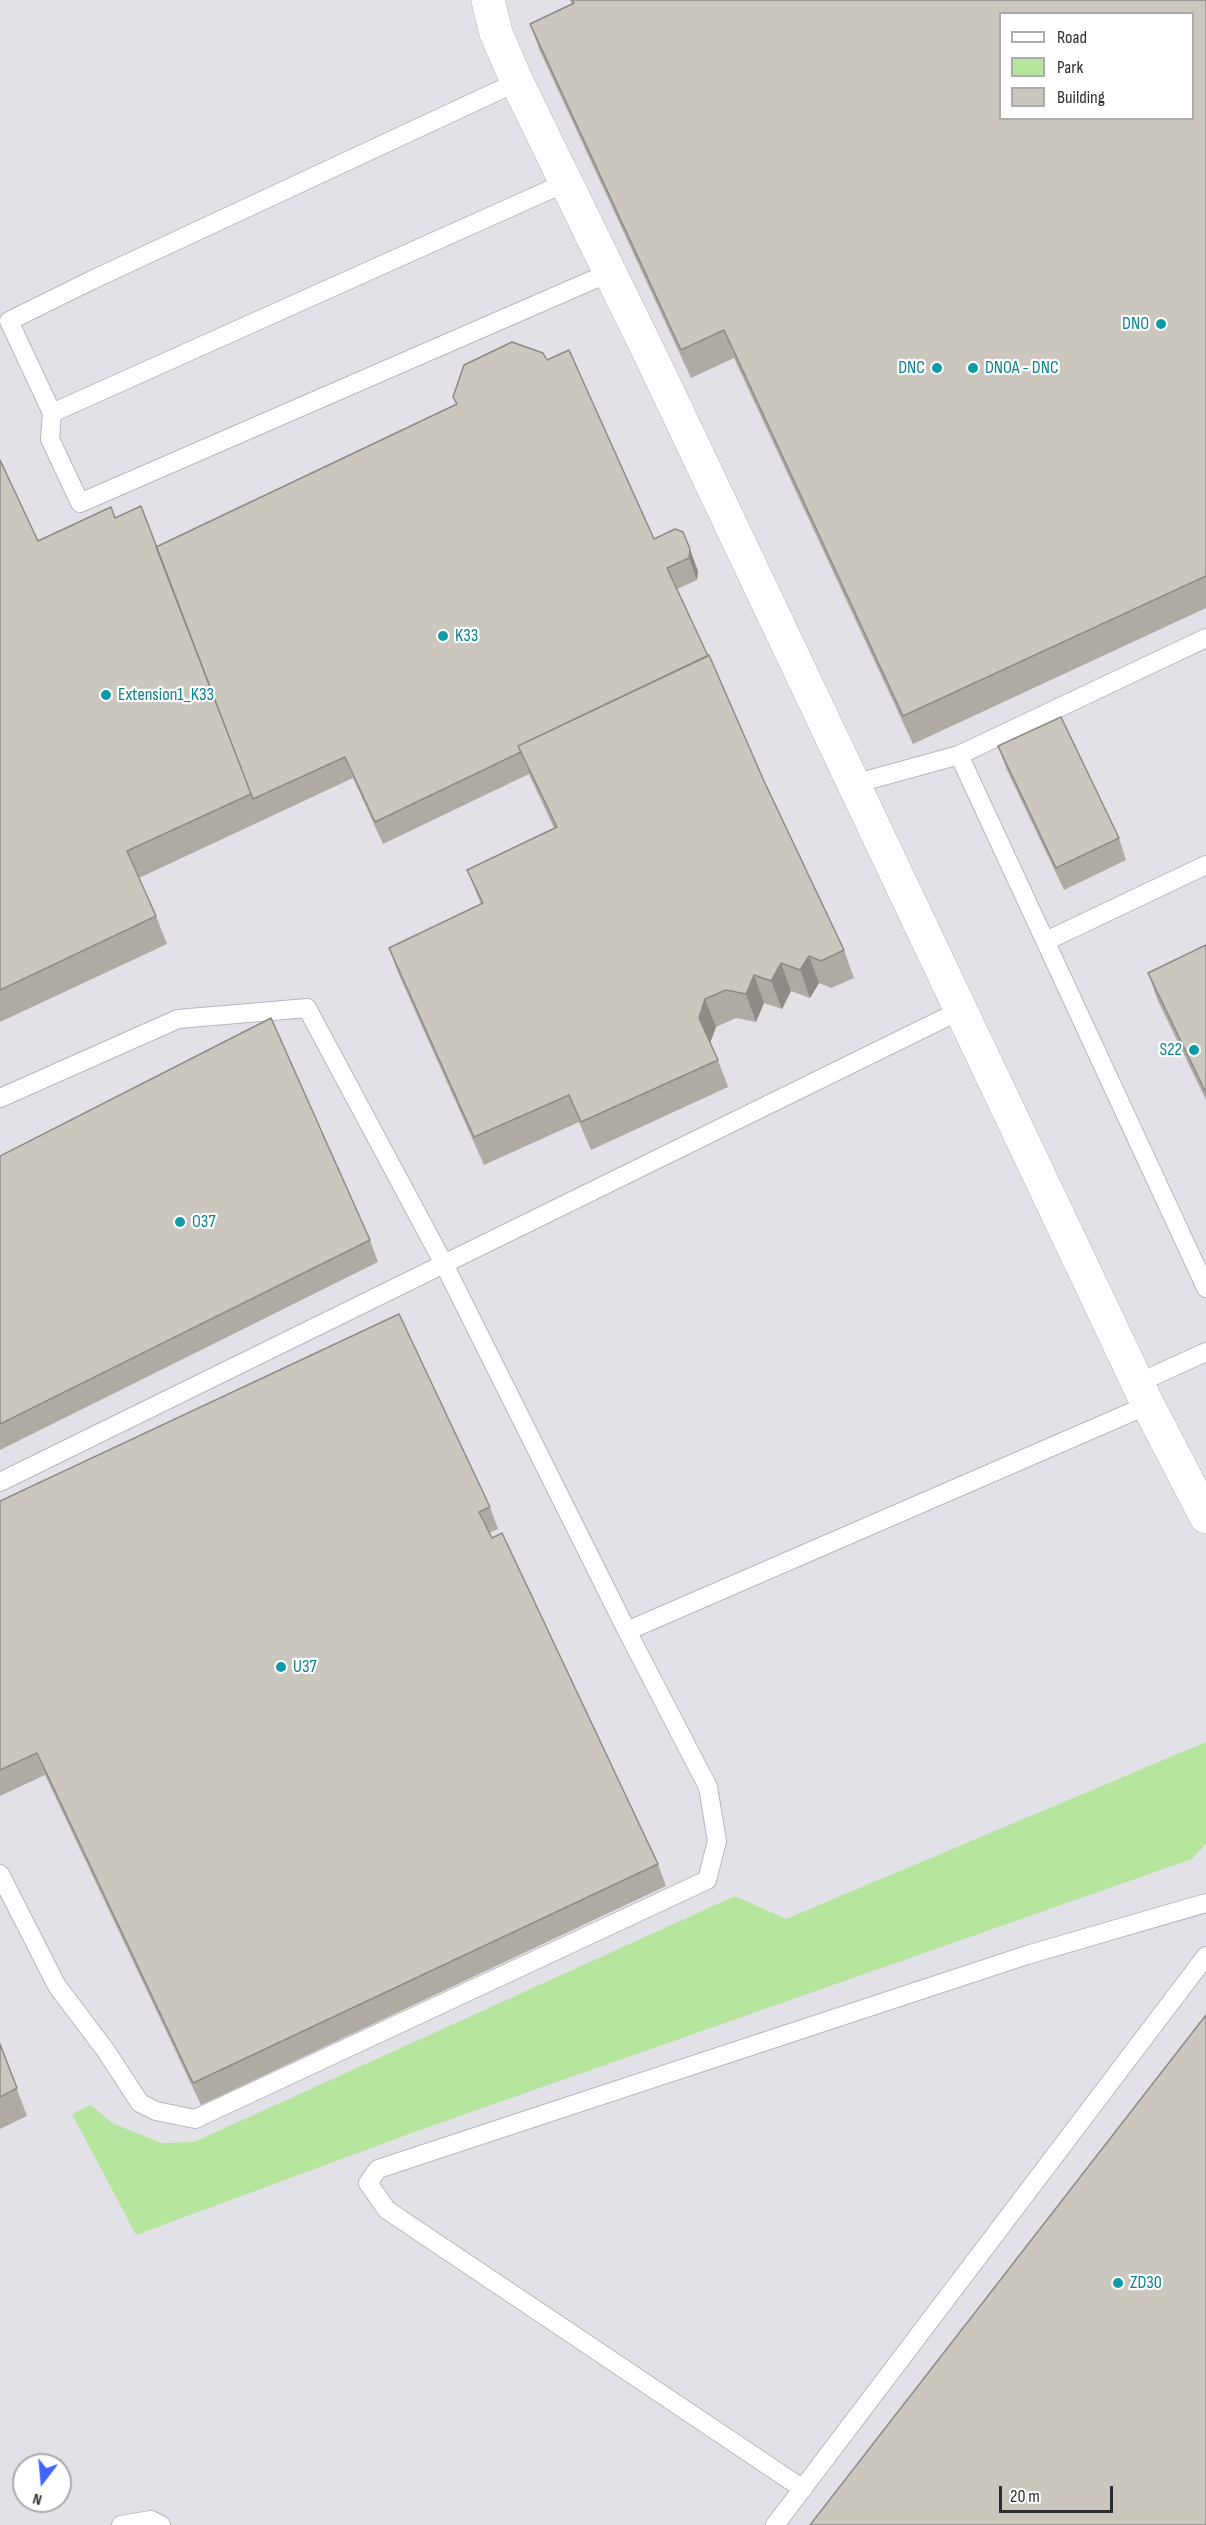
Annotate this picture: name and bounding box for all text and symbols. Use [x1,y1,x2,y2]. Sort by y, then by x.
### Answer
legend [999,12,1194,120]
text: Road [1057,27,1087,48]
text: Park [1057,57,1083,78]
text: Building [1057,87,1105,108]
place label: DNO [1122,313,1149,335]
marker: DNO [1154,317,1168,331]
place label: DNC [898,357,925,379]
place label: DNOA - DNC [985,357,1059,379]
marker: DNC [930,361,944,375]
marker: DNOA - DNC [966,361,980,375]
place label: K33 [455,625,478,647]
marker: K33 [436,629,450,643]
place label: Extension1_K33 [118,684,214,706]
marker: Extension1_K33 [99,688,113,702]
place label: S22 [1159,1039,1182,1061]
marker: S22 [1187,1043,1201,1057]
place label: O37 [192,1211,216,1233]
marker: O37 [173,1215,187,1229]
place label: U37 [293,1656,317,1678]
marker: U37 [274,1660,288,1674]
place label: ZD30 [1130,2272,1162,2294]
marker: ZD30 [1111,2276,1125,2290]
north arrow [12,2453,72,2513]
scale bar [1002,2474,1116,2512]
text: 20 m [1010,2486,1040,2507]
text: N [31,2489,44,2509]

